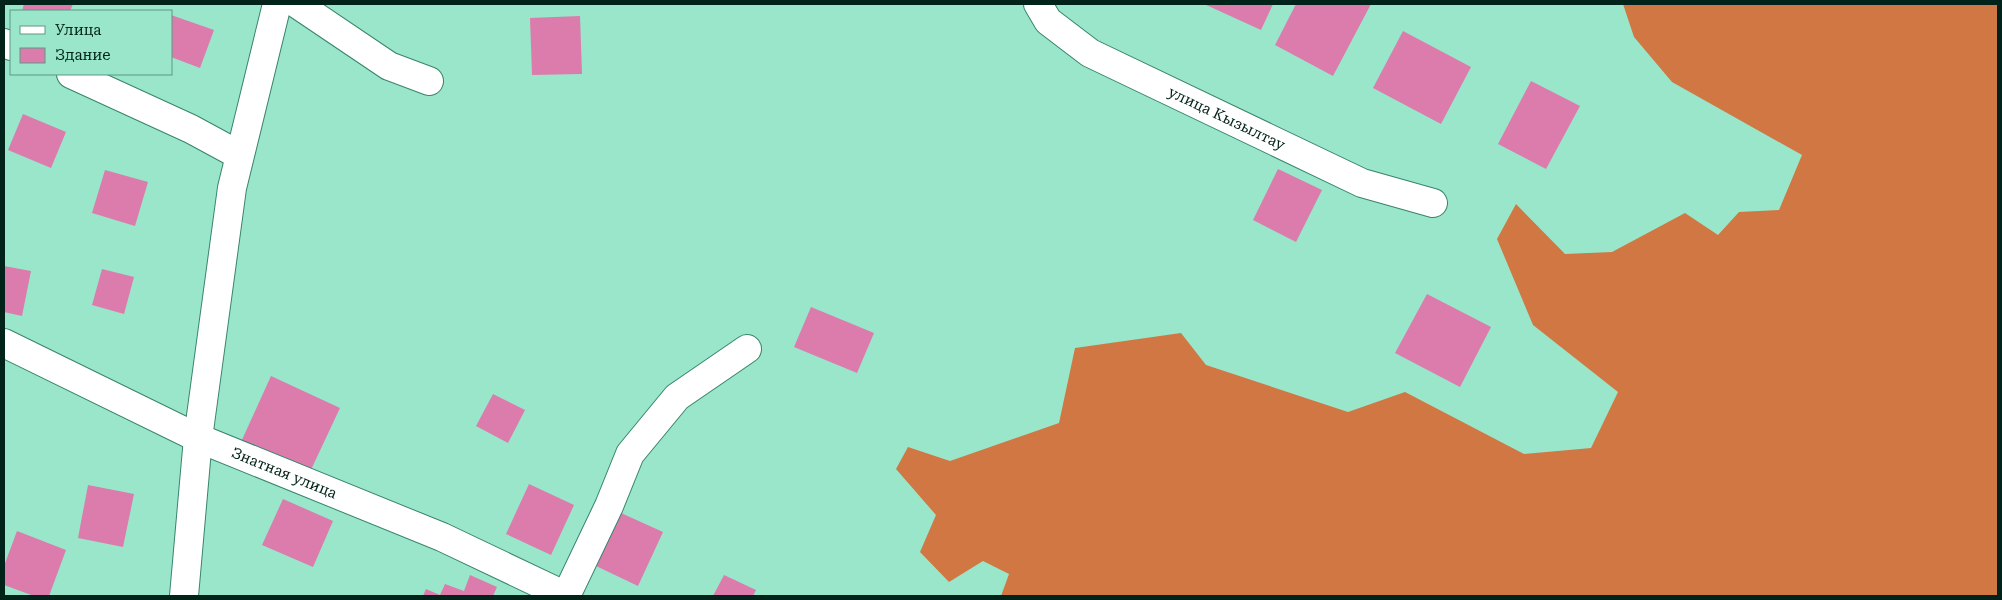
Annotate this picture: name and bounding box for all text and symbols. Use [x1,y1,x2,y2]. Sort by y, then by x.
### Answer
legend [10,10,172,75]
text: Улица [55,21,101,39]
text: Здание [55,46,111,64]
street label: улица Кызылтау [1165,83,1288,154]
street label: Знатная улица [229,443,340,502]

